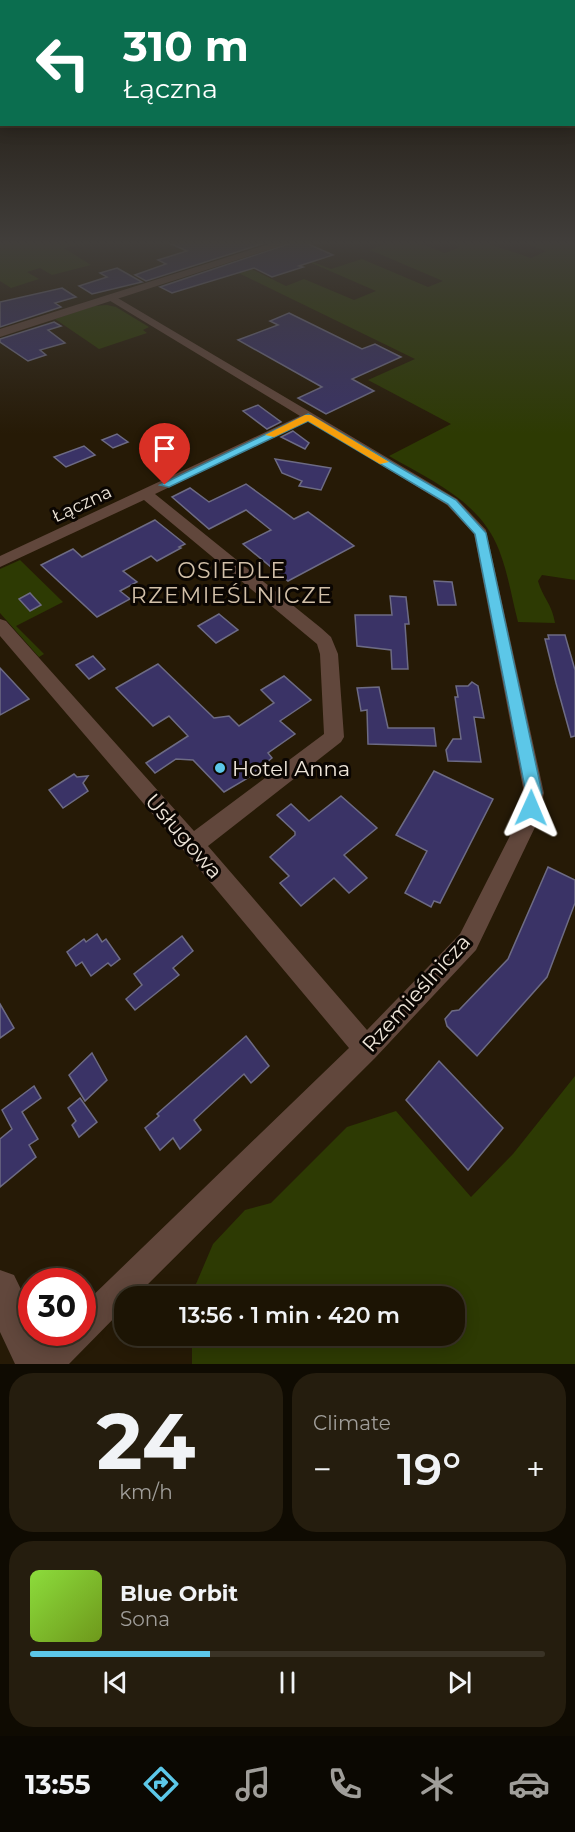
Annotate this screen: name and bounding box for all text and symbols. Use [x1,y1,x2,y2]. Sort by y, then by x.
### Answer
text: 310 m [123,20,249,72]
icon: left [24,24,102,102]
text: Łączna [123,72,218,105]
pin [139,423,190,485]
icon: arrive [148,432,181,465]
street label: Łączna [49,481,115,527]
district label: OSIEDLE RZEMIEŚLNICZE [131,557,333,609]
place label: Hotel Anna [232,756,350,781]
marker: Hotel Anna [213,761,227,775]
position arrow [499,776,563,840]
street label: Usługowa [140,788,228,884]
street label: Rzemieślnicza [357,929,475,1057]
speed limit sign: 30 [18,1268,96,1346]
text: 13:56 · 1 min · 420 m [179,1302,400,1329]
text: 24 [97,1393,195,1489]
text: Climate [313,1411,391,1435]
text: 19° [397,1441,461,1496]
text: − [313,1449,332,1489]
text: + [526,1449,545,1489]
text: km/h [119,1480,173,1504]
text: Blue Orbit [120,1580,238,1607]
text: Sona [120,1607,170,1631]
icon: previous [99,1666,132,1699]
icon: pause [271,1666,304,1699]
icon: next [443,1666,476,1699]
icon: directions [140,1763,182,1805]
icon: music [232,1763,274,1805]
icon: phone [324,1763,366,1805]
icon: climate [416,1763,458,1805]
icon: car [508,1763,550,1805]
text: 13:55 [25,1768,91,1801]

